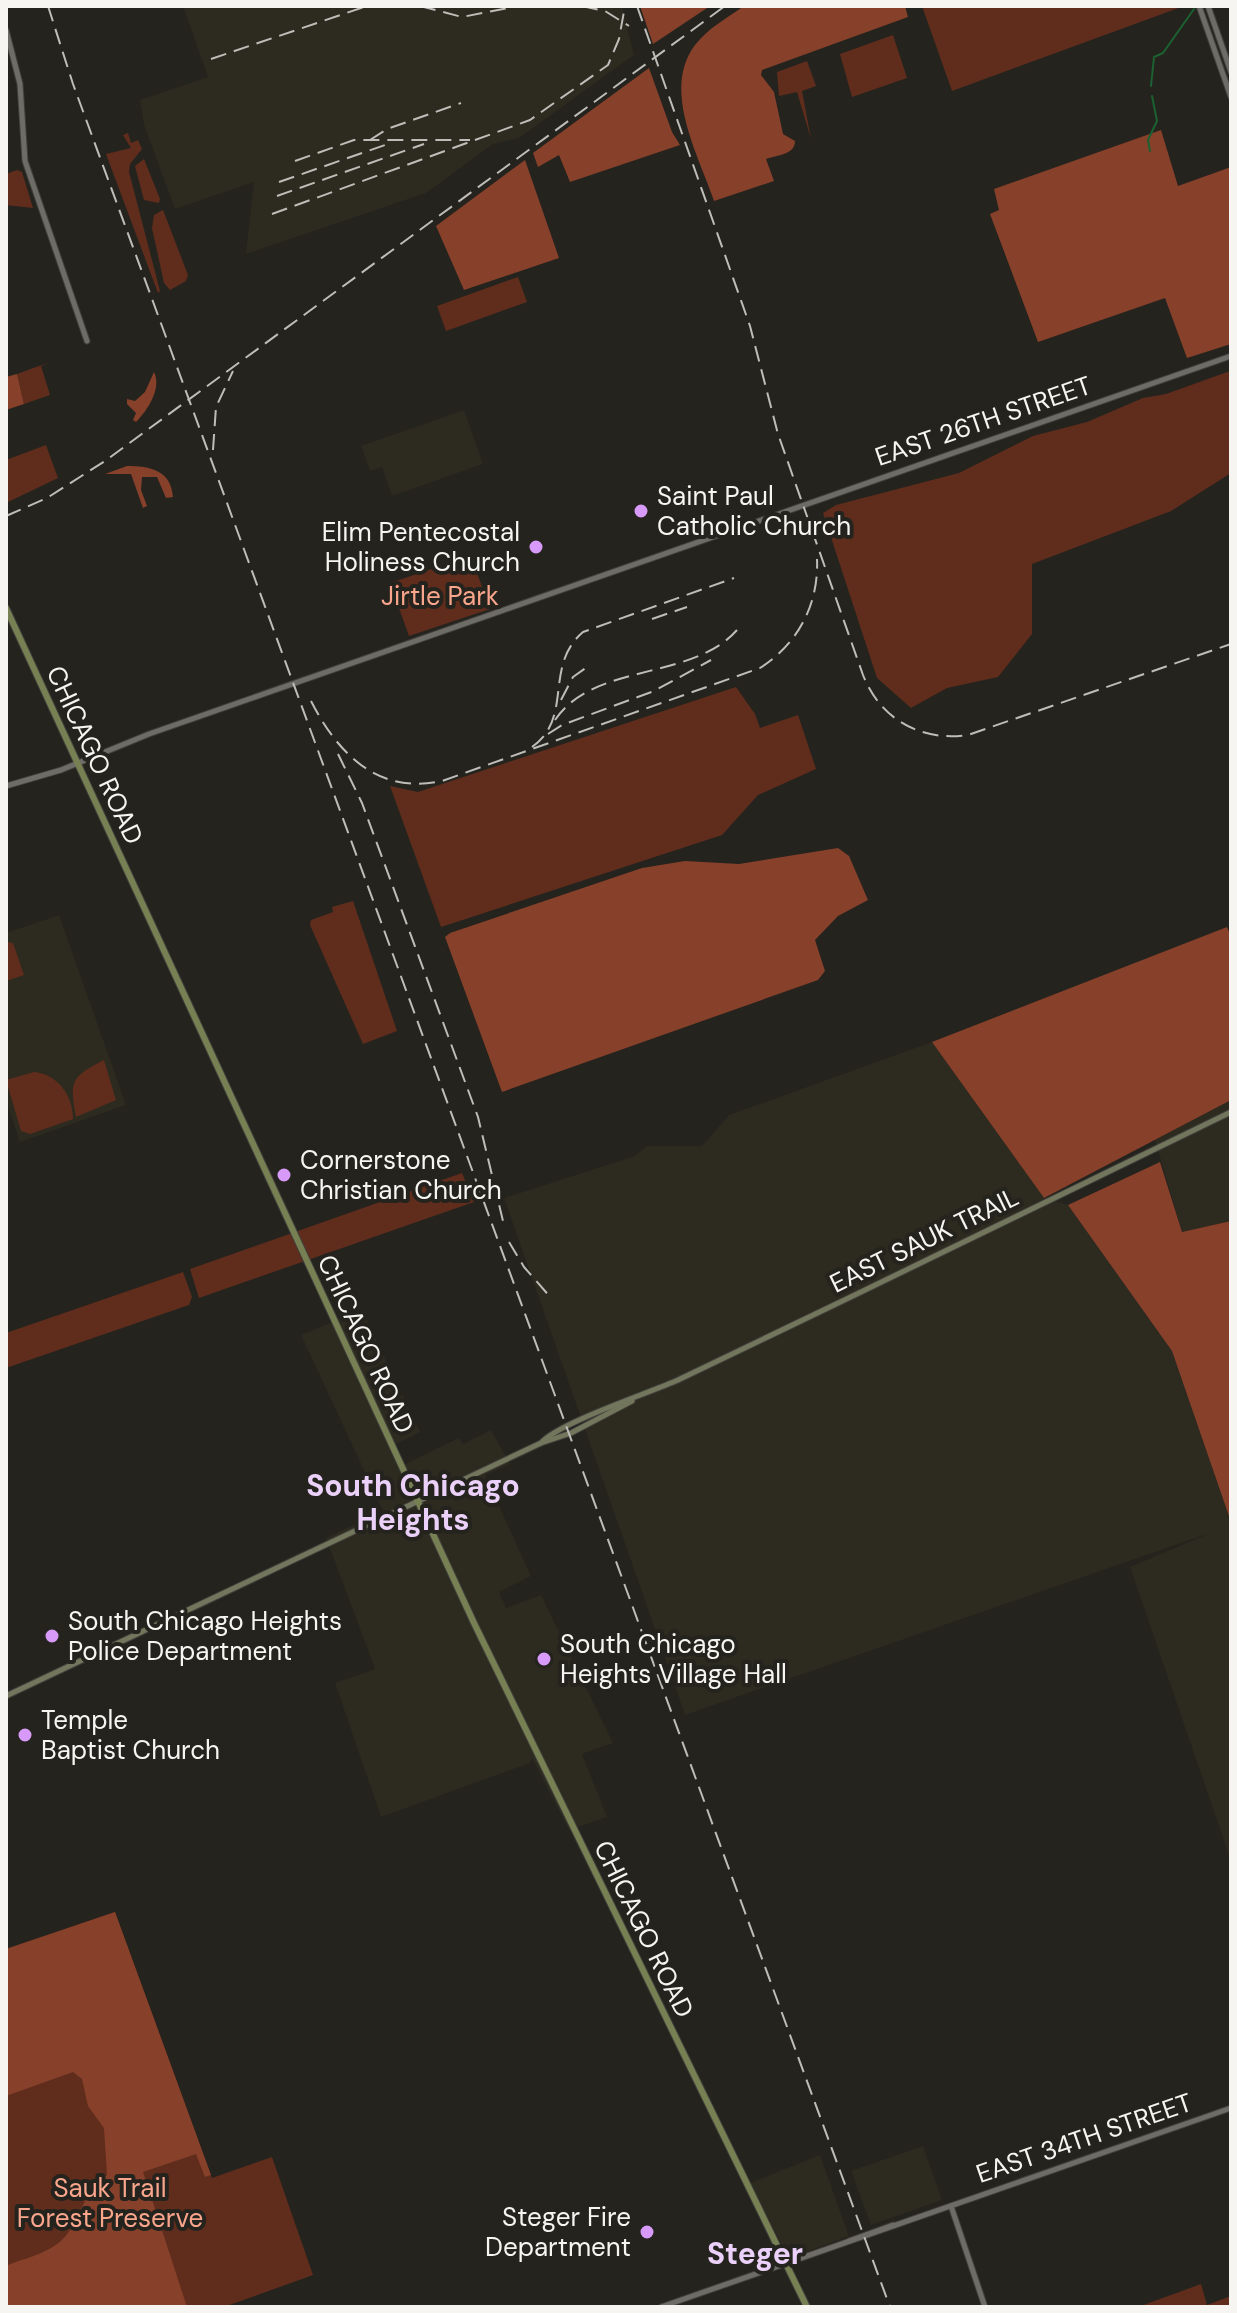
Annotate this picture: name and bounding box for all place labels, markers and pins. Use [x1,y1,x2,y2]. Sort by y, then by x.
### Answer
place label: Saint Paul Catholic Church [657,479,851,543]
marker: Saint Paul Catholic Church [632,502,650,520]
place label: Elim Pentecostal Holiness Church [322,515,520,579]
marker: Elim Pentecostal Holiness Church [527,538,545,556]
place label: Cornerstone Christian Church [300,1143,502,1207]
marker: Cornerstone Christian Church [275,1166,293,1184]
place label: South Chicago Heights Police Department [68,1604,342,1668]
marker: South Chicago Heights Police Department [43,1627,61,1645]
place label: South Chicago Heights Village Hall [560,1627,787,1691]
marker: South Chicago Heights Village Hall [535,1650,553,1668]
place label: Temple Baptist Church [41,1703,220,1767]
marker: Temple Baptist Church [16,1726,34,1744]
place label: Steger Fire Department [485,2200,631,2264]
marker: Steger Fire Department [638,2223,656,2241]

